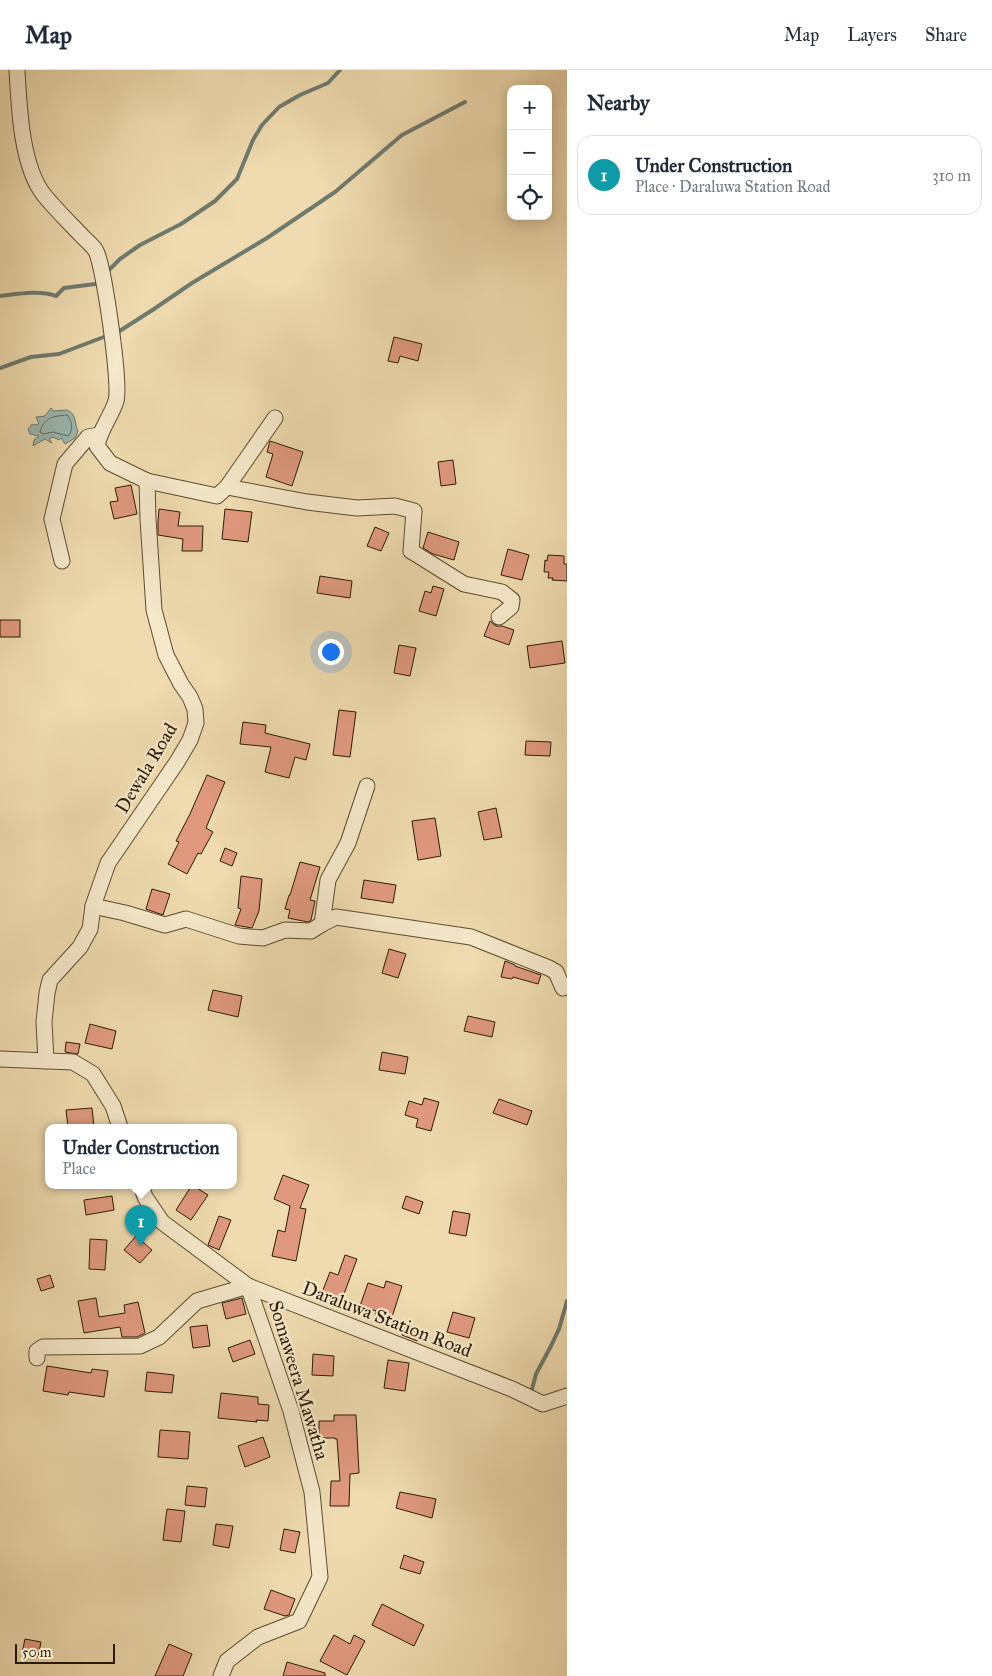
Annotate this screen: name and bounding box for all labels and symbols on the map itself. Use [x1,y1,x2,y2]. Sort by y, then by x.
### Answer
your location [318,639,344,665]
street label: Dewala Road [110,718,182,817]
pin: 1 [125,1205,157,1246]
street label: Daraluwa Station Road [299,1276,476,1362]
street label: Somaweera Mawatha [264,1298,334,1463]
scale bar [15,1641,115,1664]

